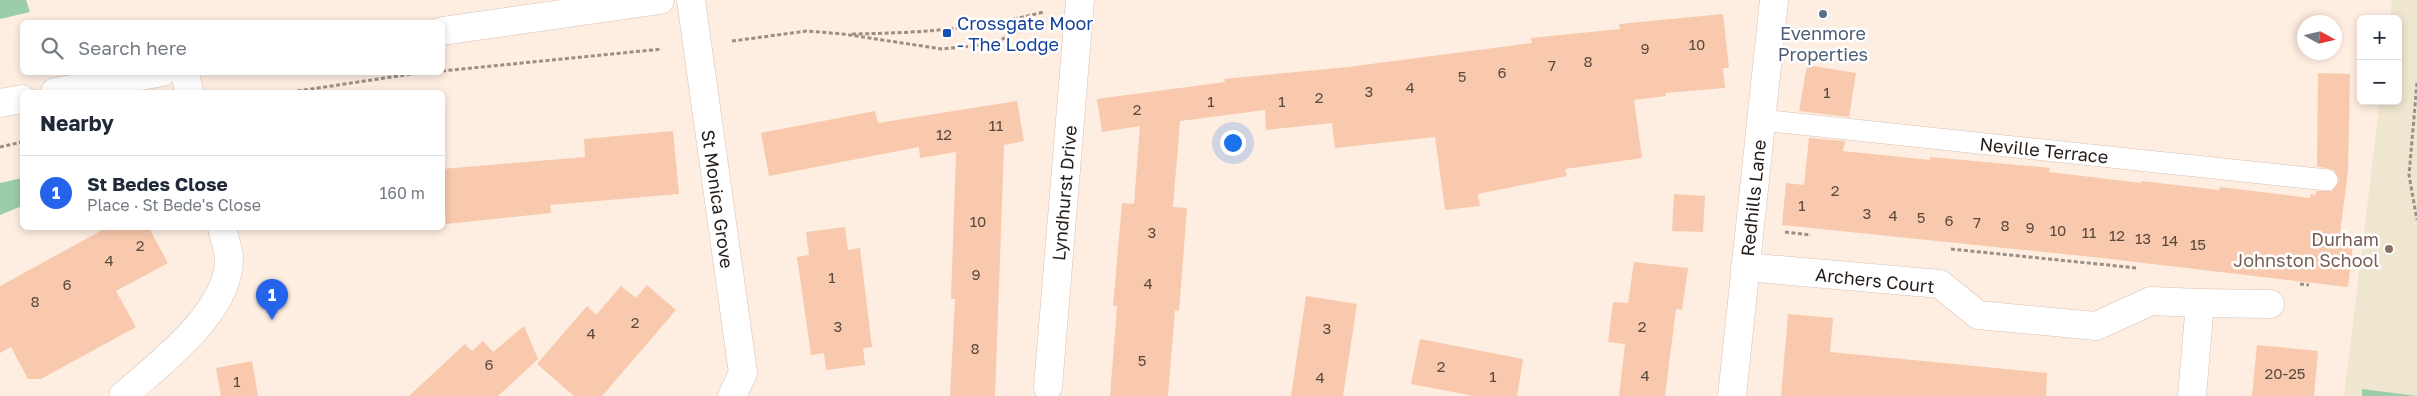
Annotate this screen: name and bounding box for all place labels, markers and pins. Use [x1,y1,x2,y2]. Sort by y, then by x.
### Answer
marker: Evenmore Properties [1817,8,1829,20]
place label: Crossgate Moor - The Lodge [957,12,1093,55]
place label: Evenmore Properties [1778,22,1868,65]
marker: Crossgate Moor - The Lodge [941,27,953,39]
place label: Durham Johnston School [2233,228,2379,271]
marker: Durham Johnston School [2383,243,2395,255]
pin: 1 [256,279,288,320]

